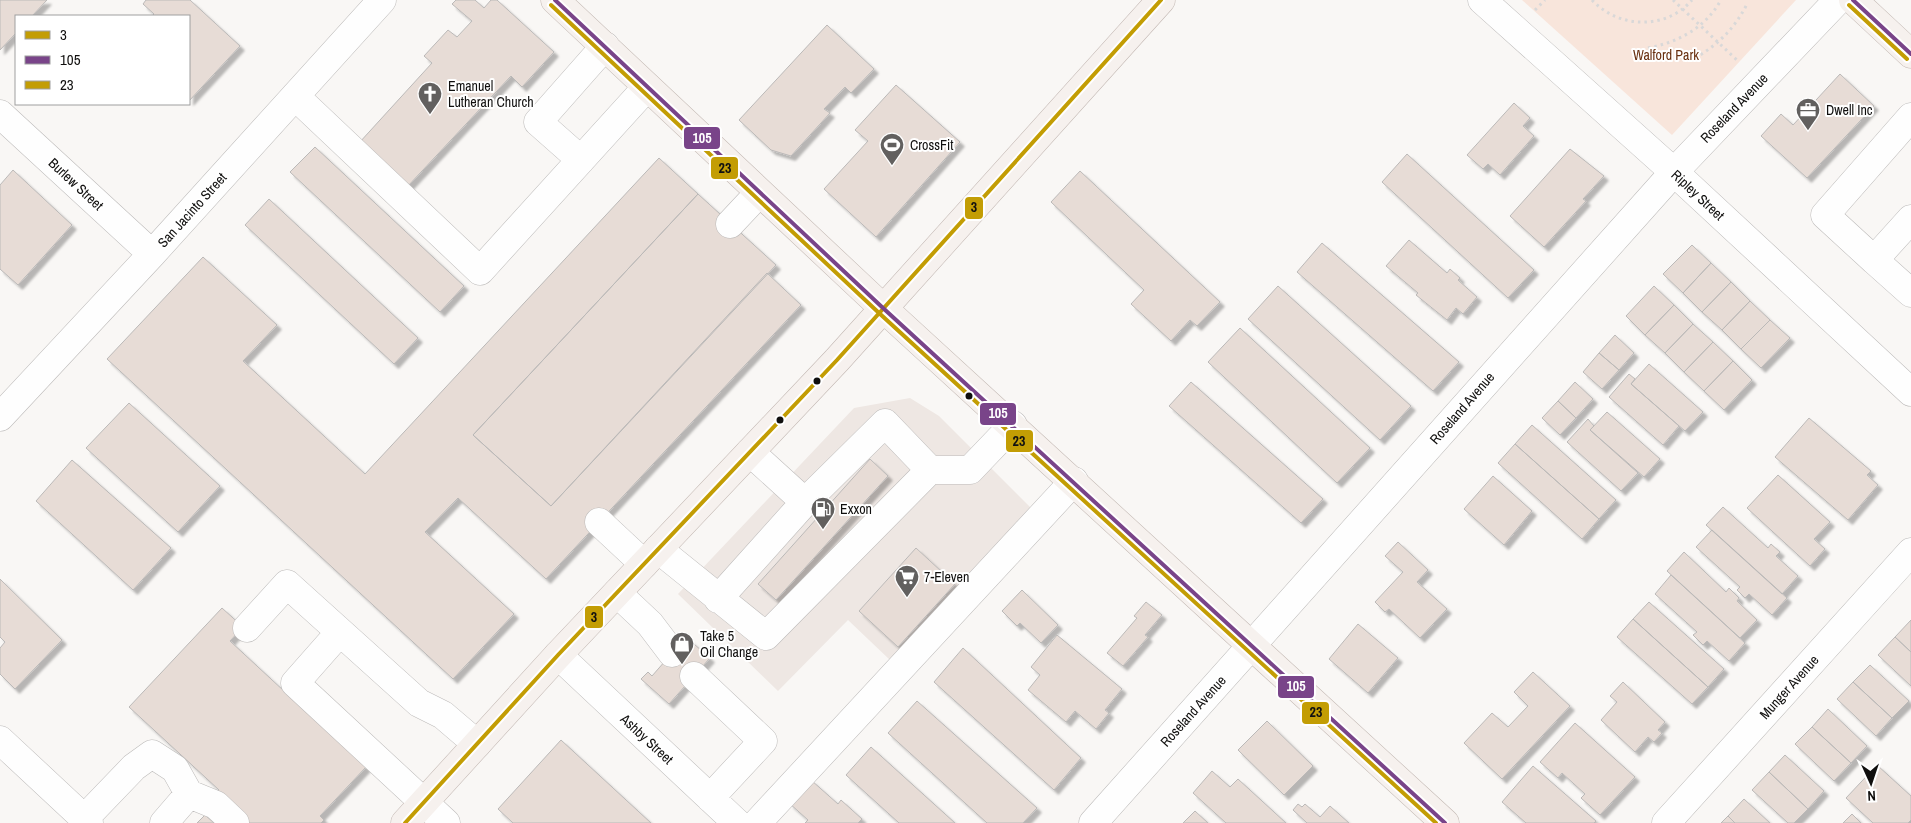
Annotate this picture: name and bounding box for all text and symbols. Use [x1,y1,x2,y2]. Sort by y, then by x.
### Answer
legend [15,15,190,105]
text: 3 [60,24,67,45]
park label: Walford Park [1633,46,1699,64]
text: 105 [60,49,81,70]
street label: Roseland Avenue [1696,69,1772,147]
text: 23 [60,74,74,95]
place label: Emanuel Lutheran Church [448,77,534,111]
church icon: Emanuel Lutheran Church [417,81,443,115]
office icon: Dwell Inc [1795,97,1821,131]
place label: Dwell Inc [1826,101,1873,119]
line badge: 105 [683,126,721,150]
text: 105 [692,129,712,147]
sports icon: CrossFit [879,132,905,166]
place label: CrossFit [910,136,953,154]
street label: Burlew Street [45,154,107,214]
line badge: 23 [710,156,739,180]
text: 23 [719,159,731,177]
street label: Ripley Street [1668,166,1728,224]
street label: San Jacinto Street [154,169,230,251]
line badge: 3 [964,196,984,220]
text: 3 [971,198,977,216]
street label: Roseland Avenue [1426,368,1498,448]
unlabelled marker [812,376,822,386]
unlabelled marker [964,391,974,401]
line badge: 105 [979,402,1017,426]
text: 105 [988,404,1008,422]
unlabelled marker [775,415,785,425]
line badge: 23 [1005,429,1034,453]
text: 23 [1013,432,1025,450]
fuel station icon: Exxon [810,496,836,530]
place label: Exxon [840,500,872,518]
supermarket icon: 7-Eleven [894,564,920,598]
place label: 7-Eleven [924,568,969,586]
line badge: 3 [584,605,604,629]
text: 3 [591,608,597,626]
place label: Take 5 Oil Change [700,627,758,661]
shop icon: Take 5 Oil Change [669,631,695,665]
street label: Munger Avenue [1755,651,1823,723]
street label: Roseland Avenue [1156,672,1230,750]
line badge: 105 [1277,675,1315,699]
text: 105 [1286,677,1306,695]
line badge: 23 [1301,701,1330,725]
text: 23 [1310,703,1322,721]
street label: Ashby Street [616,709,677,768]
north arrow [1846,758,1896,808]
text: N [1867,787,1876,805]

